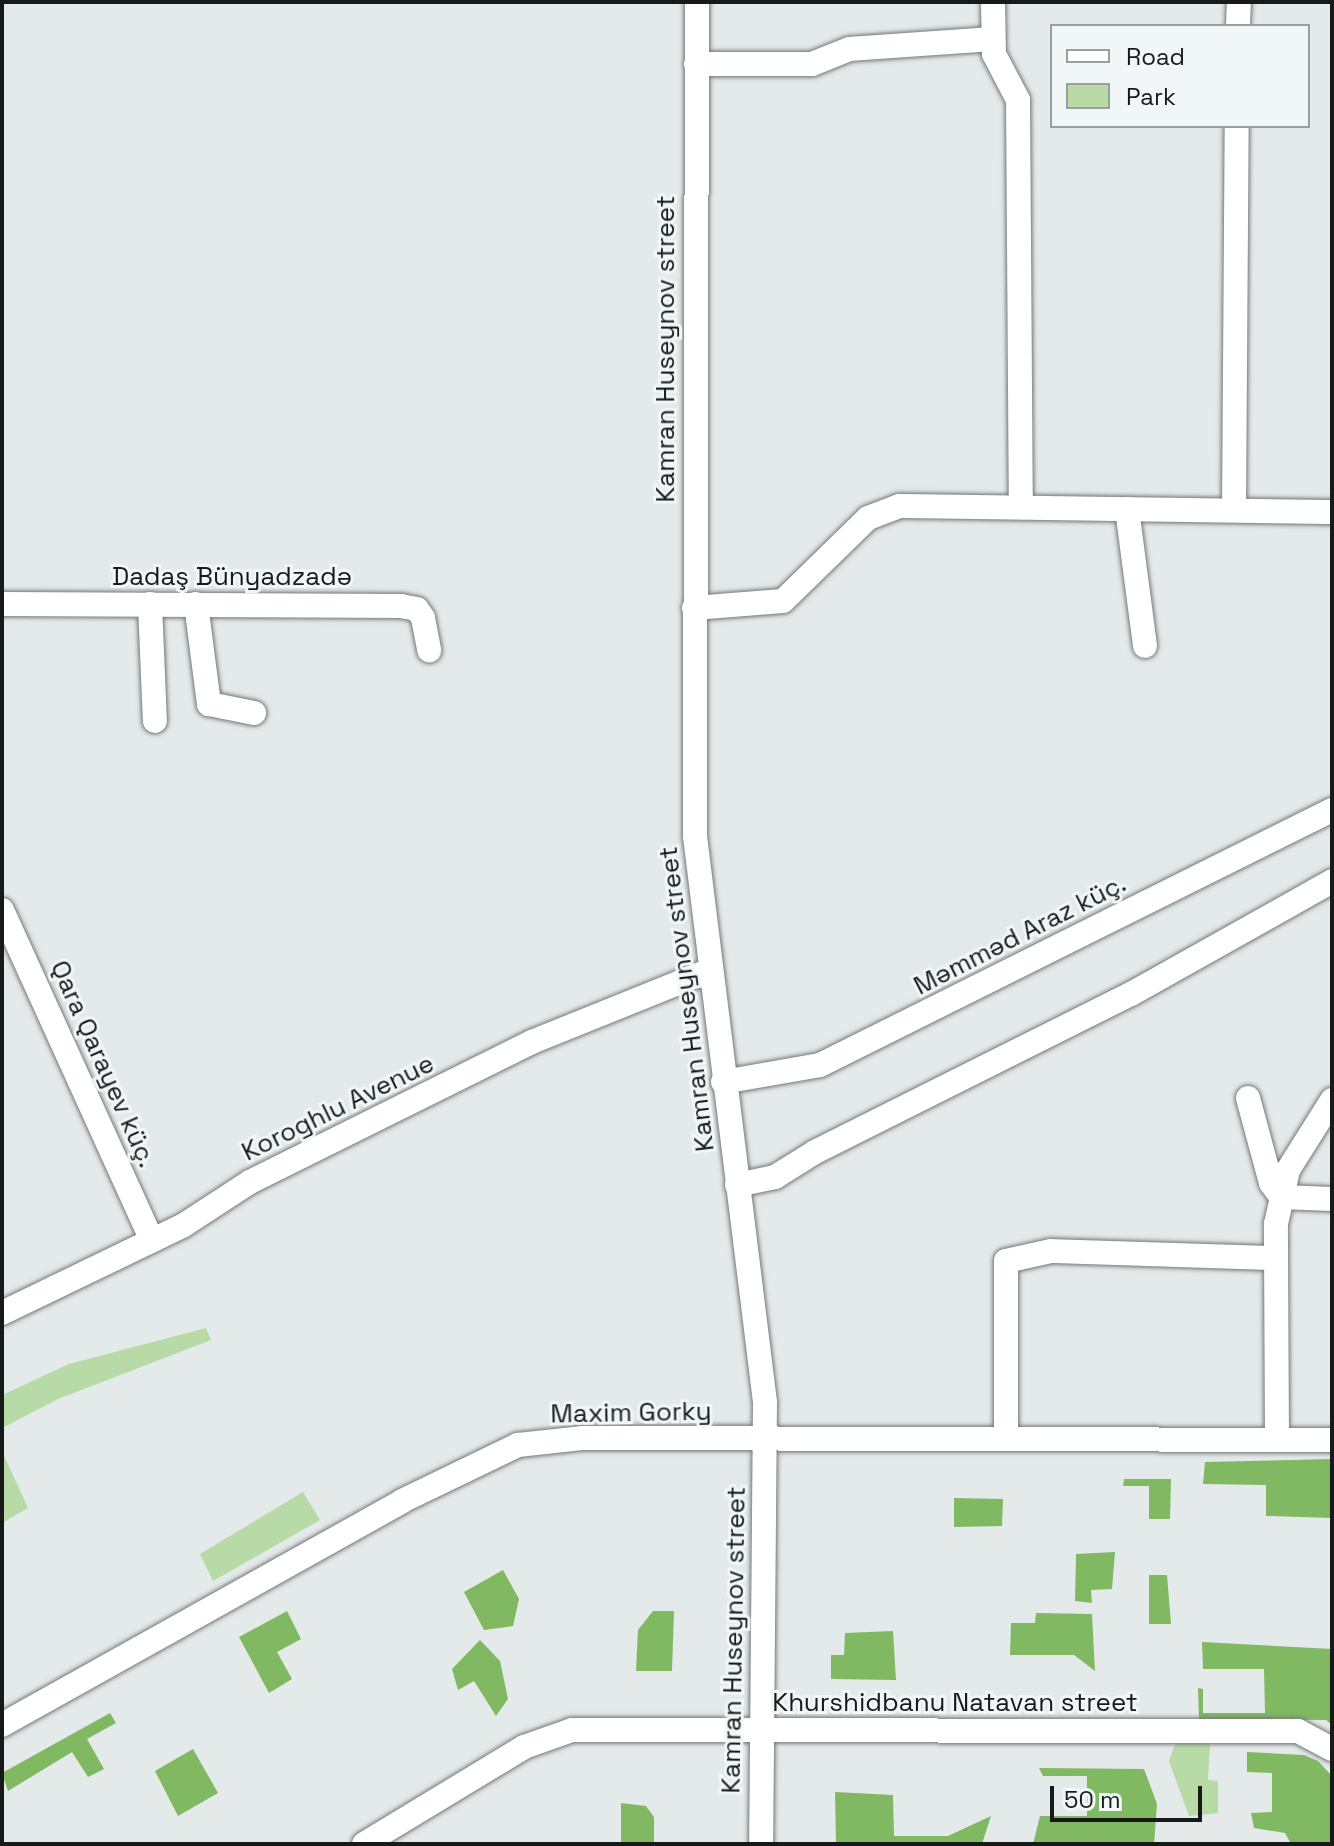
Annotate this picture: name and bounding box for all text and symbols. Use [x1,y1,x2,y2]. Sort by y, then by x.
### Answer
legend [1050,24,1310,128]
text: Road [1126,41,1185,72]
text: Park [1126,81,1176,112]
street label: Kamran Huseynov street [650,195,682,503]
street label: Dadaş Bünyadzadə [112,561,352,593]
street label: Kamran Huseynov street [653,845,721,1153]
street label: Məmməd Araz küç. [909,868,1131,1002]
street label: Qara Qarayev küç. [43,956,163,1172]
street label: Koroghlu Avenue [237,1048,439,1168]
street label: Maxim Gorky [550,1396,712,1430]
street label: Kamran Huseynov street [716,1486,752,1794]
street label: Khurshidbanu Natavan street [772,1687,1138,1719]
scale bar [1054,1770,1206,1820]
text: 50 m [1064,1784,1121,1815]

